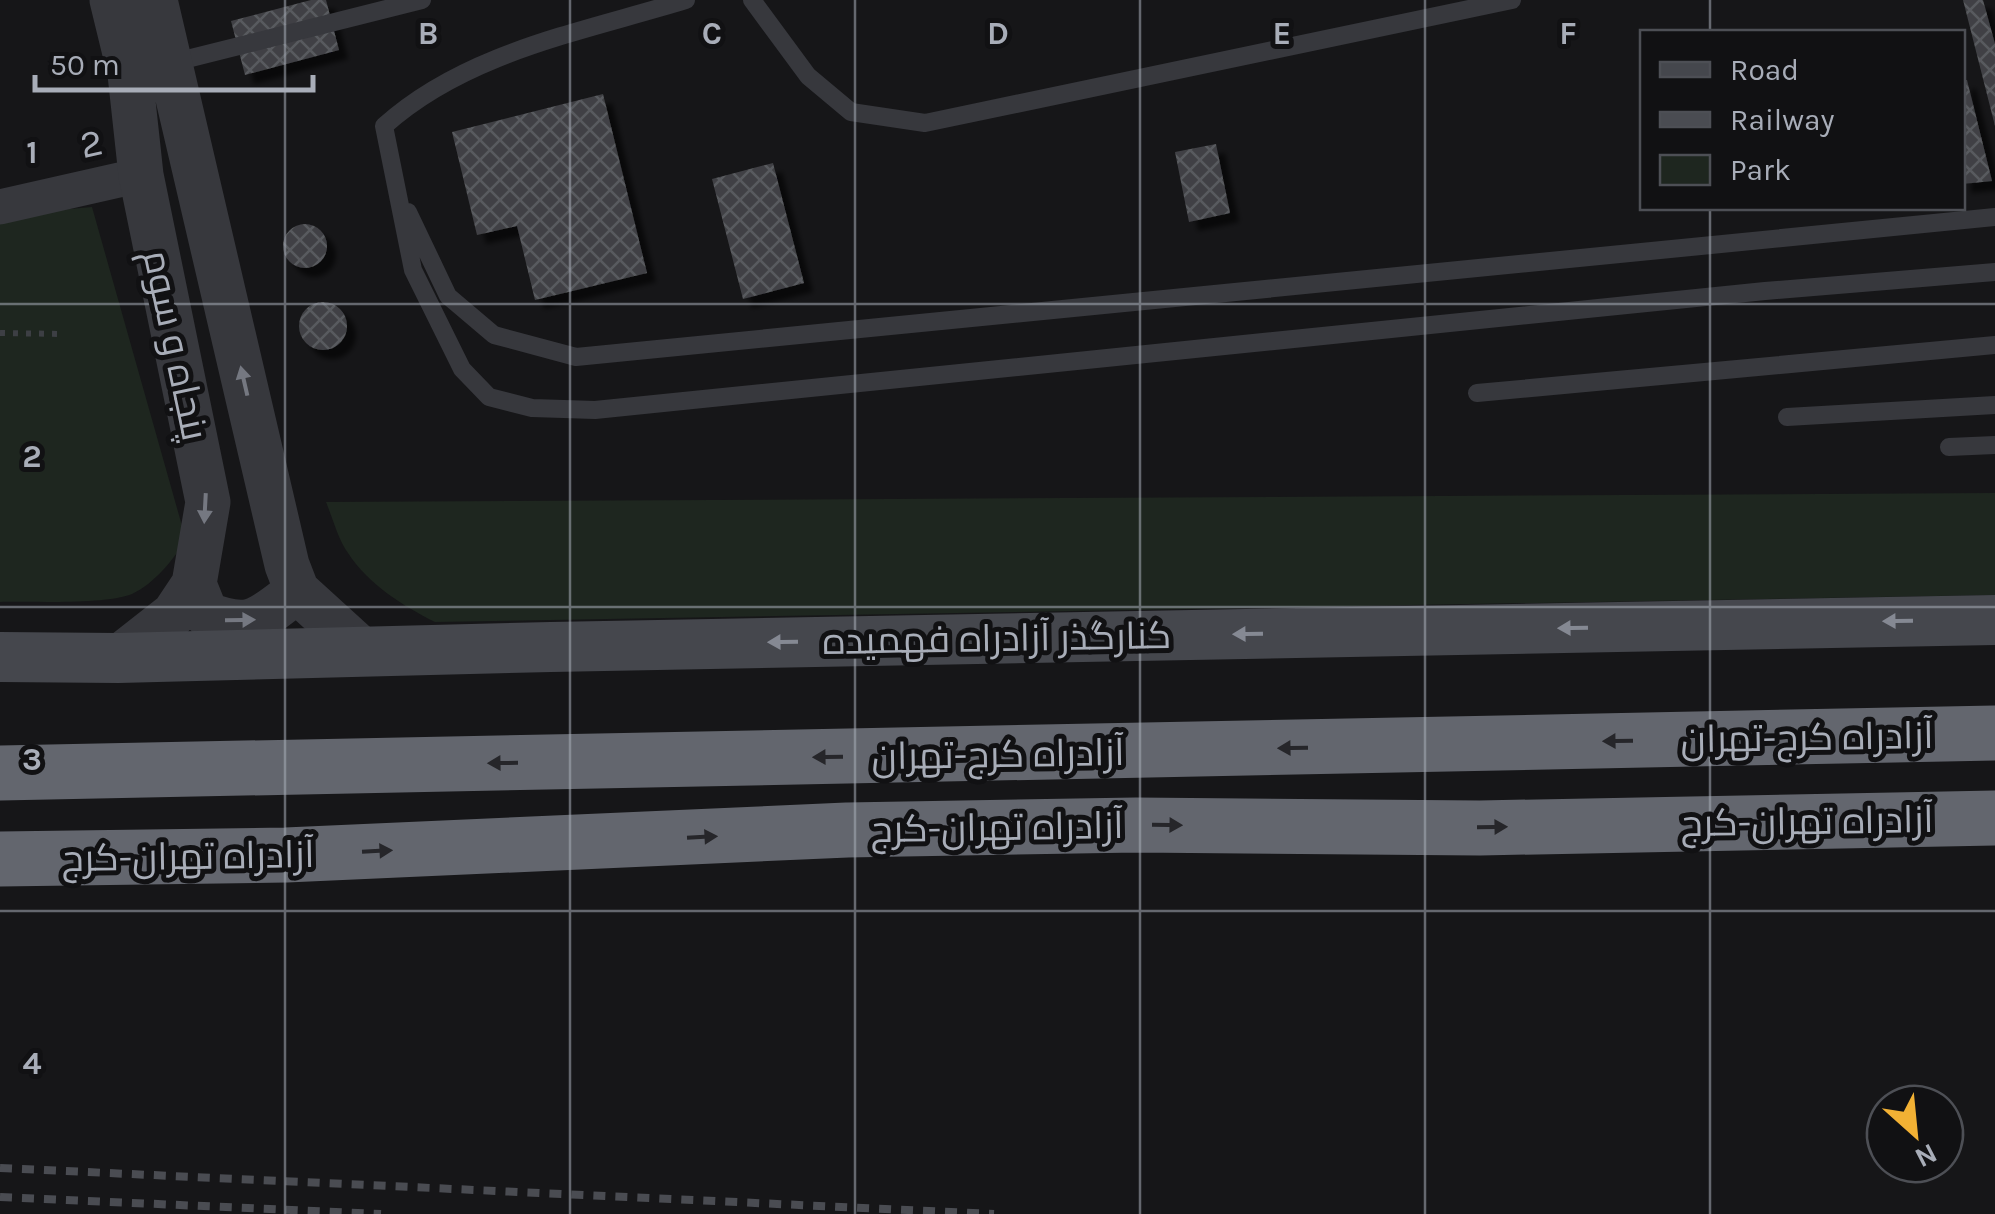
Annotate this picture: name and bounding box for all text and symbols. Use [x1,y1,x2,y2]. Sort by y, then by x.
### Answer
text: B [418,15,438,52]
text: C [702,15,722,52]
text: D [987,15,1009,52]
text: E [1273,15,1291,52]
text: F [1559,15,1577,52]
scale bar [35,30,312,92]
legend [1640,30,1965,210]
text: 50 m [50,47,120,83]
text: Road [1730,52,1799,88]
text: Railway [1730,102,1834,138]
street label: 2 [75,119,107,168]
text: 1 [26,134,38,171]
text: Park [1730,152,1791,188]
street label: پنجاه و سوم [130,246,218,445]
one-way arrow [236,365,251,396]
text: 2 [22,438,42,475]
one-way arrow [197,493,213,524]
one-way arrow [225,612,256,628]
street label: کنارگذر آزادراه فهمیده [822,613,1172,664]
one-way arrow [1881,614,1913,630]
one-way arrow [1556,620,1588,636]
one-way arrow [1231,626,1263,642]
one-way arrow [766,635,798,651]
street label: آزادراه کرج-تهران [1680,713,1934,764]
street label: آزادراه کرج-تهران [871,730,1125,781]
one-way arrow [1601,733,1633,749]
one-way arrow [1276,740,1308,756]
text: 3 [22,741,42,778]
one-way arrow [811,749,843,765]
one-way arrow [486,756,518,772]
street label: آزادراه تهران-کرج [1680,797,1934,848]
street label: آزادراه تهران-کرج [870,803,1124,854]
one-way arrow [1151,817,1183,833]
one-way arrow [1476,819,1508,835]
one-way arrow [687,828,719,844]
street label: آزادراه تهران-کرج [61,832,315,883]
one-way arrow [362,843,394,859]
text: 4 [22,1045,42,1082]
north arrow [1865,1084,1965,1184]
text: N [1910,1137,1943,1175]

